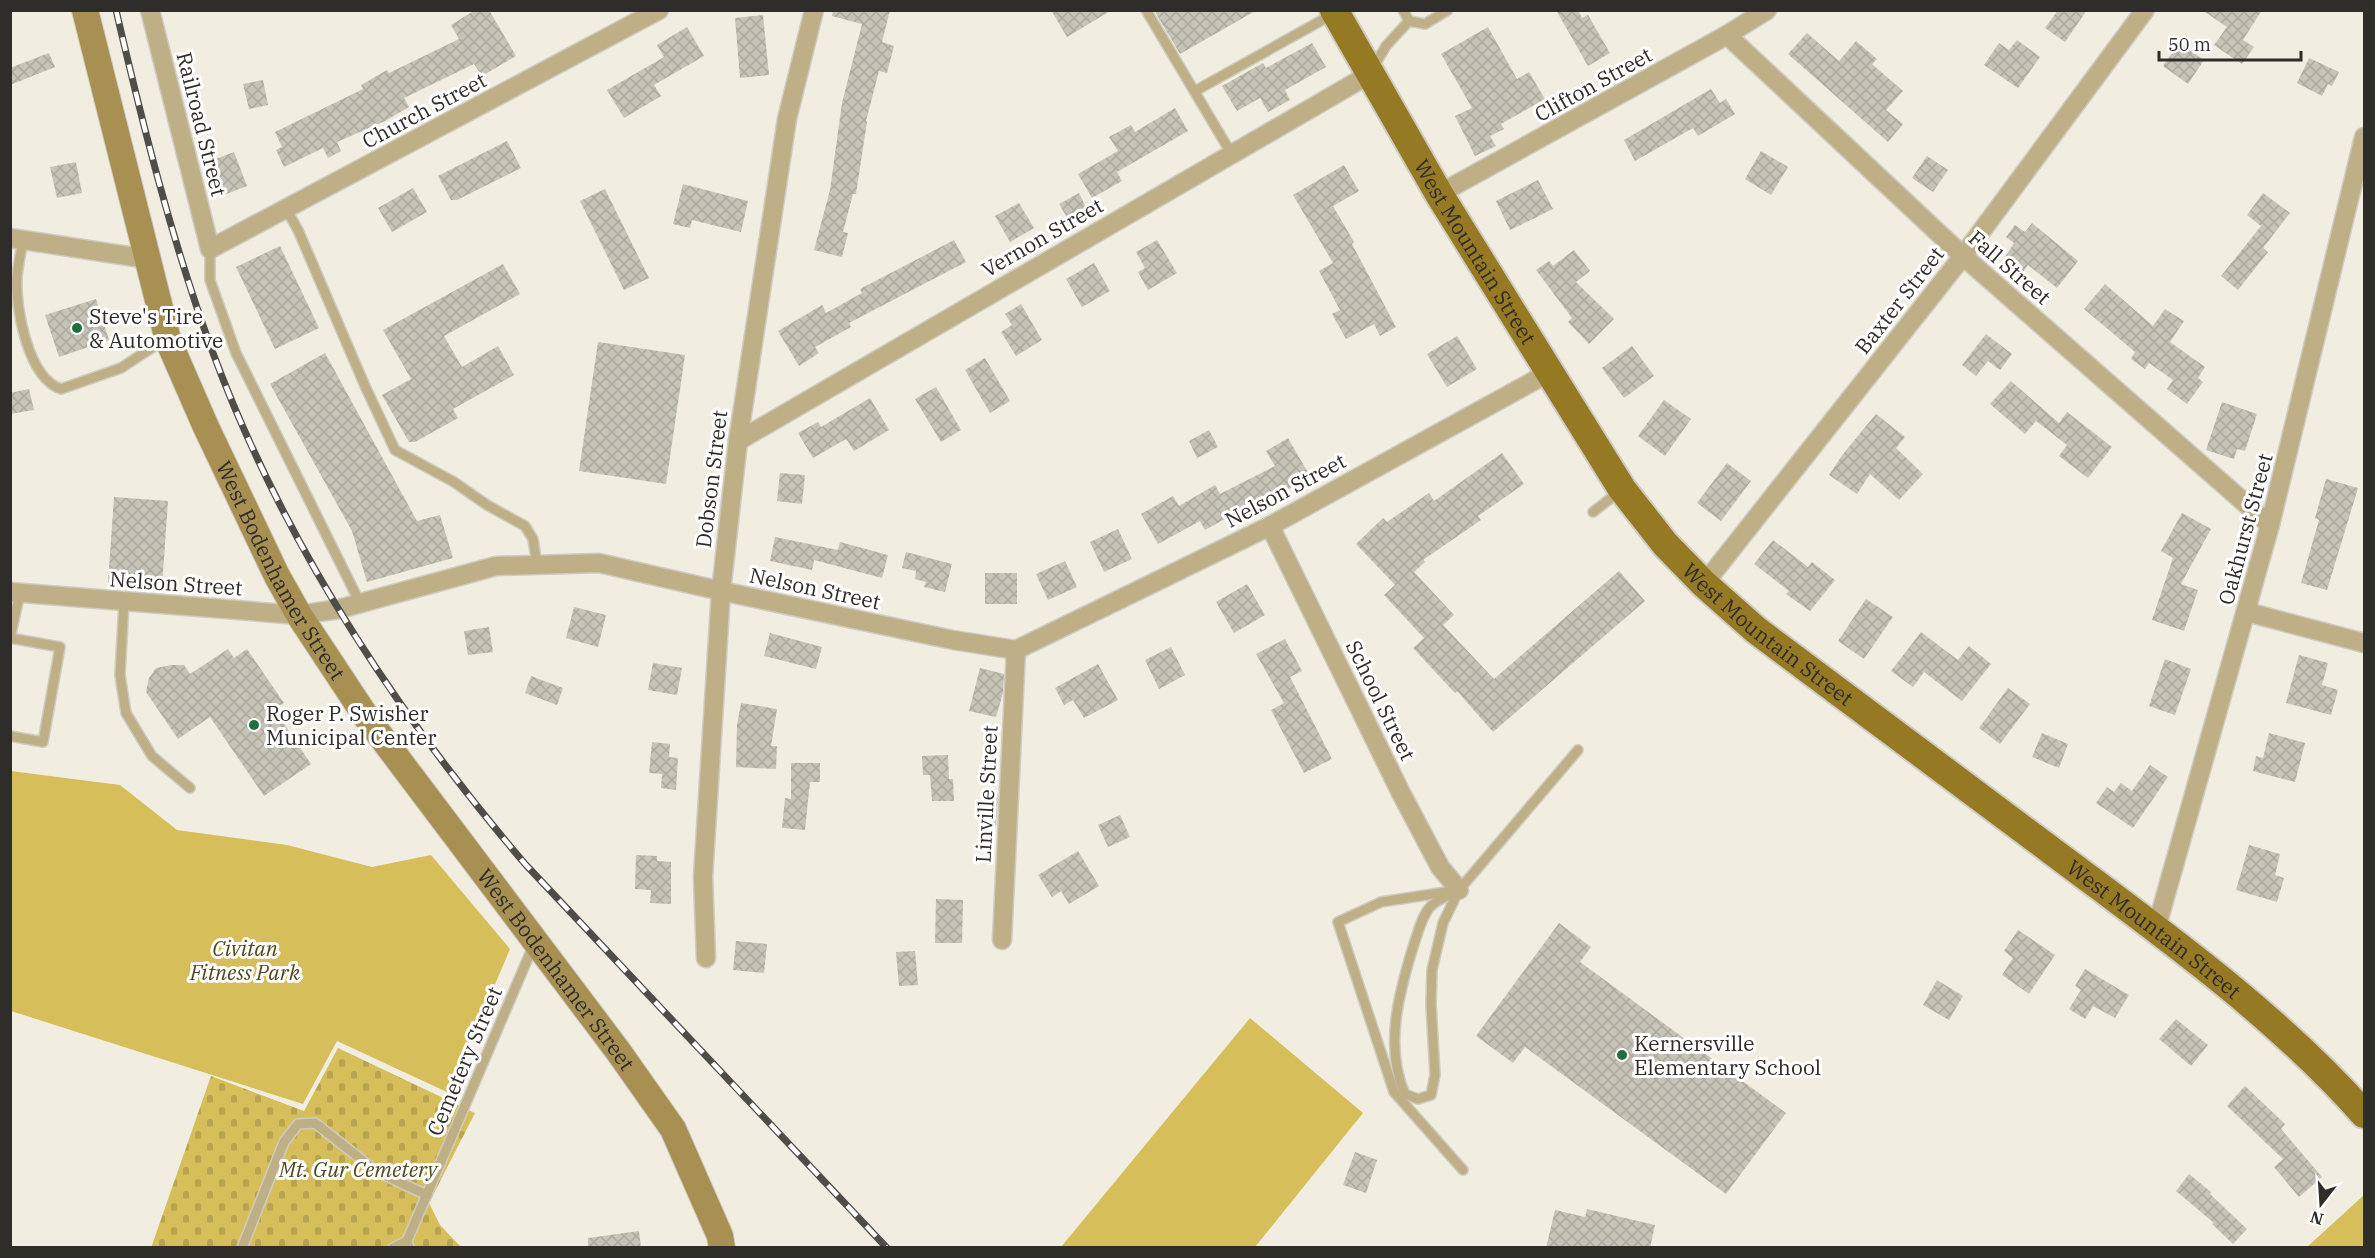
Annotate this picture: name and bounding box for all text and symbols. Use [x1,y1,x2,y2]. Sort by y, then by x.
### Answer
scale bar [2159,24,2302,62]
text: 50 m [2168,33,2211,56]
street label: Clifton Street [1529,40,1657,128]
street label: Railroad Street [171,49,233,199]
street label: Church Street [357,66,491,154]
street label: West Mountain Street [1408,154,1543,350]
street label: Vernon Street [976,191,1108,283]
street label: Fall Street [1963,224,2057,310]
street label: Baxter Street [1848,240,1950,360]
place label: Steve's Tire & Automotive [89,302,223,354]
marker: Steve's Tire & Automotive [70,321,84,335]
street label: Dobson Street [689,409,733,549]
street label: Nelson Street [1220,446,1350,534]
street label: Oakhurst Street [2211,450,2279,608]
street label: West Bodenhamer Street [210,456,352,685]
street label: West Mountain Street [1677,556,1859,712]
street label: Nelson Street [747,560,883,616]
street label: Nelson Street [109,564,243,602]
street label: School Street [1340,635,1422,765]
place label: Roger P. Swisher Municipal Center [266,699,437,751]
marker: Roger P. Swisher Municipal Center [247,718,261,732]
street label: Linville Street [968,724,1004,864]
street label: West Mountain Street [2061,853,2247,1005]
street label: West Bodenhamer Street [471,863,641,1076]
park label: Civitan Fitness Park [189,934,301,986]
street label: Cemetery Street [420,982,508,1140]
place label: Kernersville Elementary School [1634,1029,1821,1081]
marker: Kernersville Elementary School [1615,1048,1629,1062]
park label: Mt. Gur Cemetery [278,1155,440,1183]
north arrow [2291,1174,2351,1234]
text: N [2308,1207,2326,1230]

